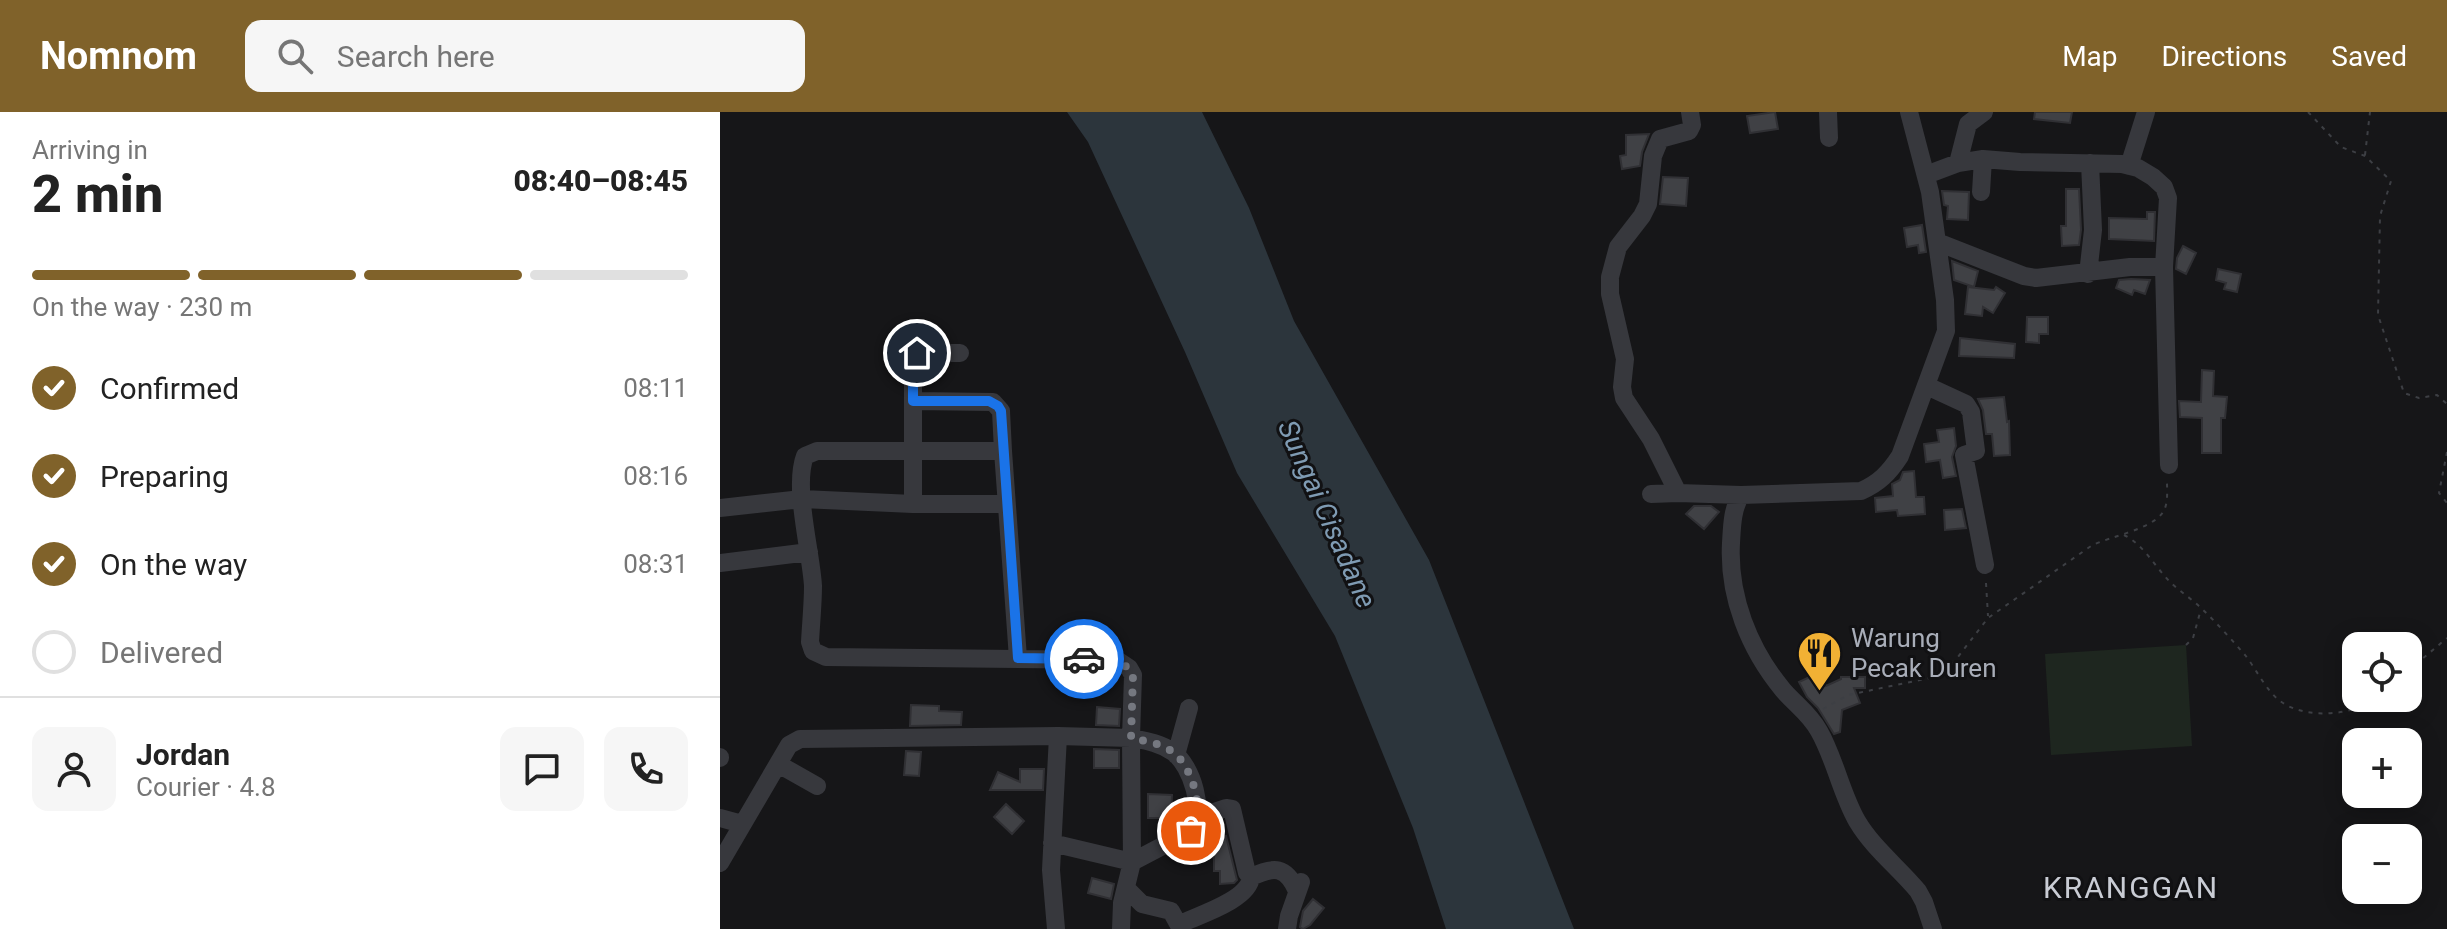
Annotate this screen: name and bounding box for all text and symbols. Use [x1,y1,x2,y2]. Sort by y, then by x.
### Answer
search box [245,20,805,92]
text: Nomnom [40,34,197,78]
icon: search [273,34,317,78]
text: Search here [337,39,495,74]
text: Map [2062,40,2118,73]
text: Directions [2162,40,2287,73]
text: Saved [2331,40,2407,73]
text: Arriving in [32,135,148,165]
text: 08:40–08:45 [513,163,688,198]
text: 2 min [32,164,163,225]
text: On the way · 230 m [32,292,252,322]
pin [883,319,951,387]
icon: home [895,331,939,375]
icon: check [32,366,76,410]
text: Confirmed [100,371,239,406]
text: 08:11 [623,373,688,403]
water label: Sungai Cisadane [1271,415,1383,613]
icon: check [32,454,76,498]
text: Preparing [100,459,229,494]
text: 08:16 [623,461,688,491]
icon: check [32,542,76,586]
text: On the way [100,547,247,582]
text: 08:31 [623,549,688,579]
courier [1044,619,1124,699]
place label: Warung Pecak Duren [1851,623,1997,683]
restaurant icon: Warung Pecak Duren [1796,629,1844,692]
map controls [2342,632,2422,904]
button: locate [2342,632,2422,712]
text: Delivered [100,635,223,670]
icon: car [1062,637,1106,681]
button: person [32,727,116,811]
button: chat [500,727,584,811]
button: phone [604,727,688,811]
button: + [2342,728,2422,808]
text: Jordan [136,737,230,772]
text: Courier · 4.8 [136,772,276,802]
pin [1157,797,1225,865]
icon: bag [1169,809,1213,853]
button: − [2342,824,2422,904]
district label: KRANGGAN [2043,870,2219,905]

